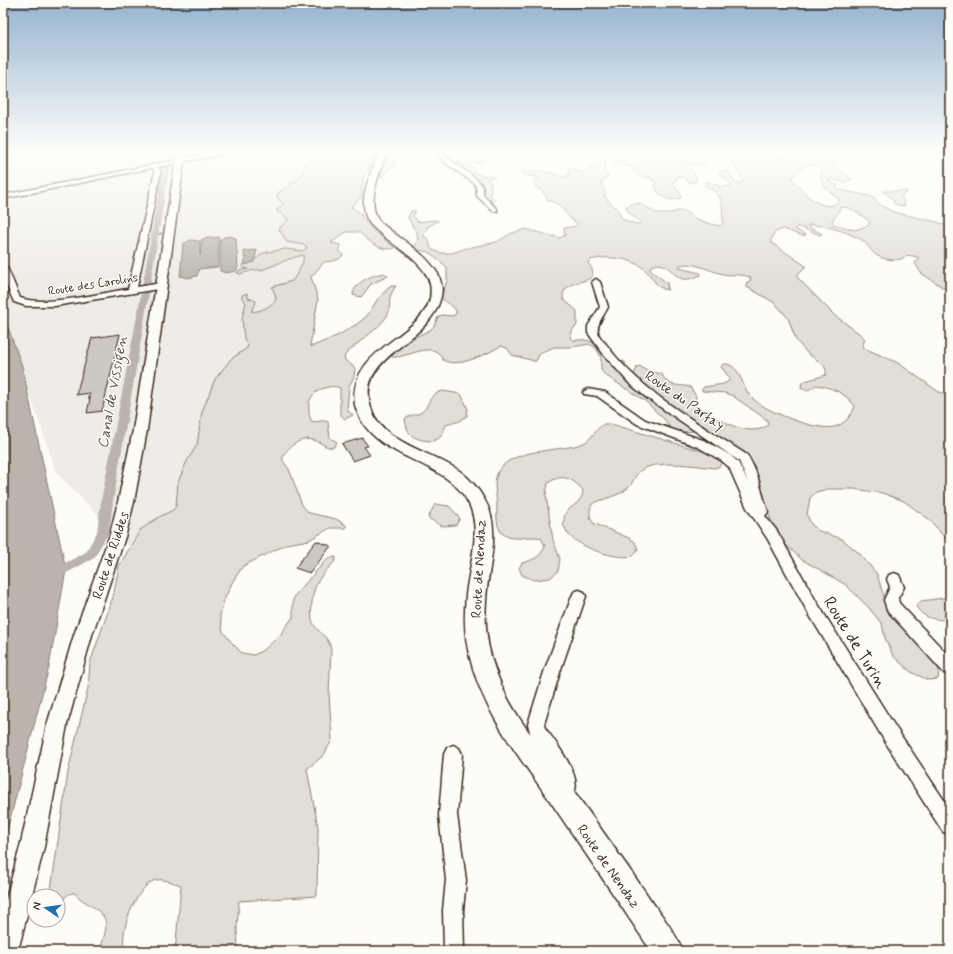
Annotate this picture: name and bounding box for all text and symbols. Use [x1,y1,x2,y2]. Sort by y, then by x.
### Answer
street label: Route des Carolins [47,270,139,300]
water label: Canal de Vissigen [93,334,135,450]
street label: Route du Parfay [641,367,728,435]
street label: Route de Riddes [88,509,134,601]
street label: Route de Nendaz [467,519,491,619]
street label: Route de Turin [818,593,892,693]
street label: Route de Nendaz [573,821,644,912]
north arrow [26,888,66,928]
text: N [30,901,45,911]

